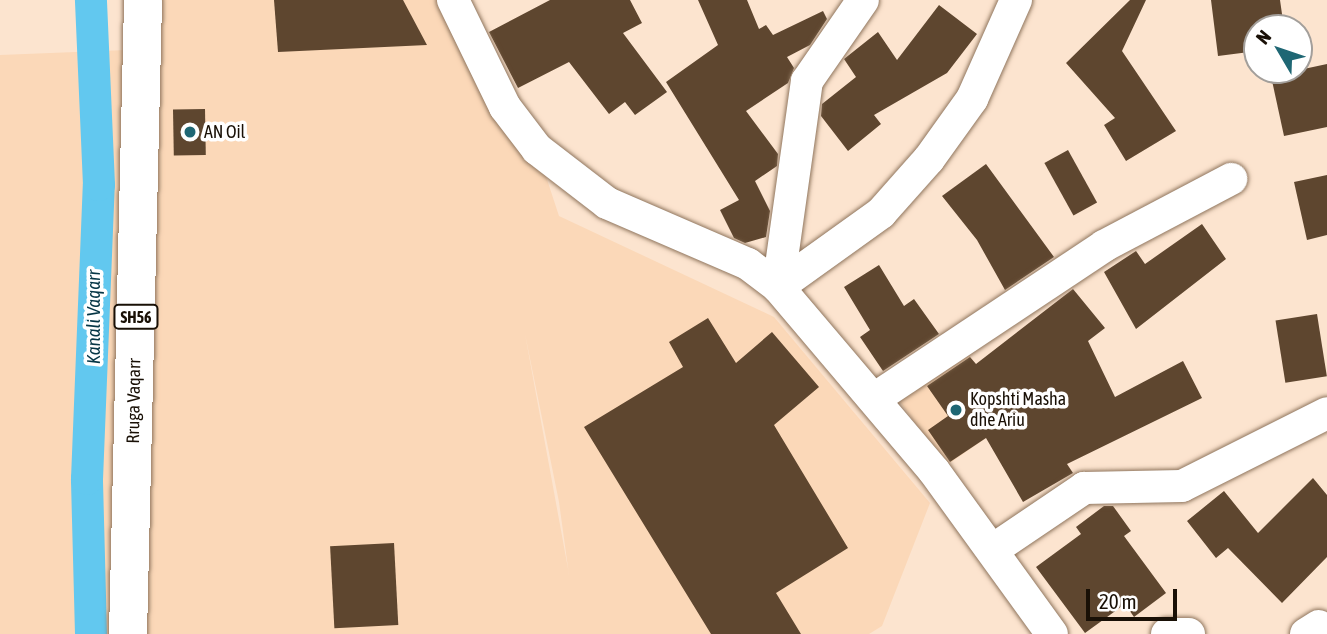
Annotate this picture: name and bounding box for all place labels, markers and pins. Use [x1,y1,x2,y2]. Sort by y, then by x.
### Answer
place label: AN Oil [204,121,245,143]
marker: AN Oil [182,124,198,140]
place label: Kopshti Masha dhe Ariu [970,389,1066,432]
marker: Kopshti Masha dhe Ariu [948,402,964,418]

